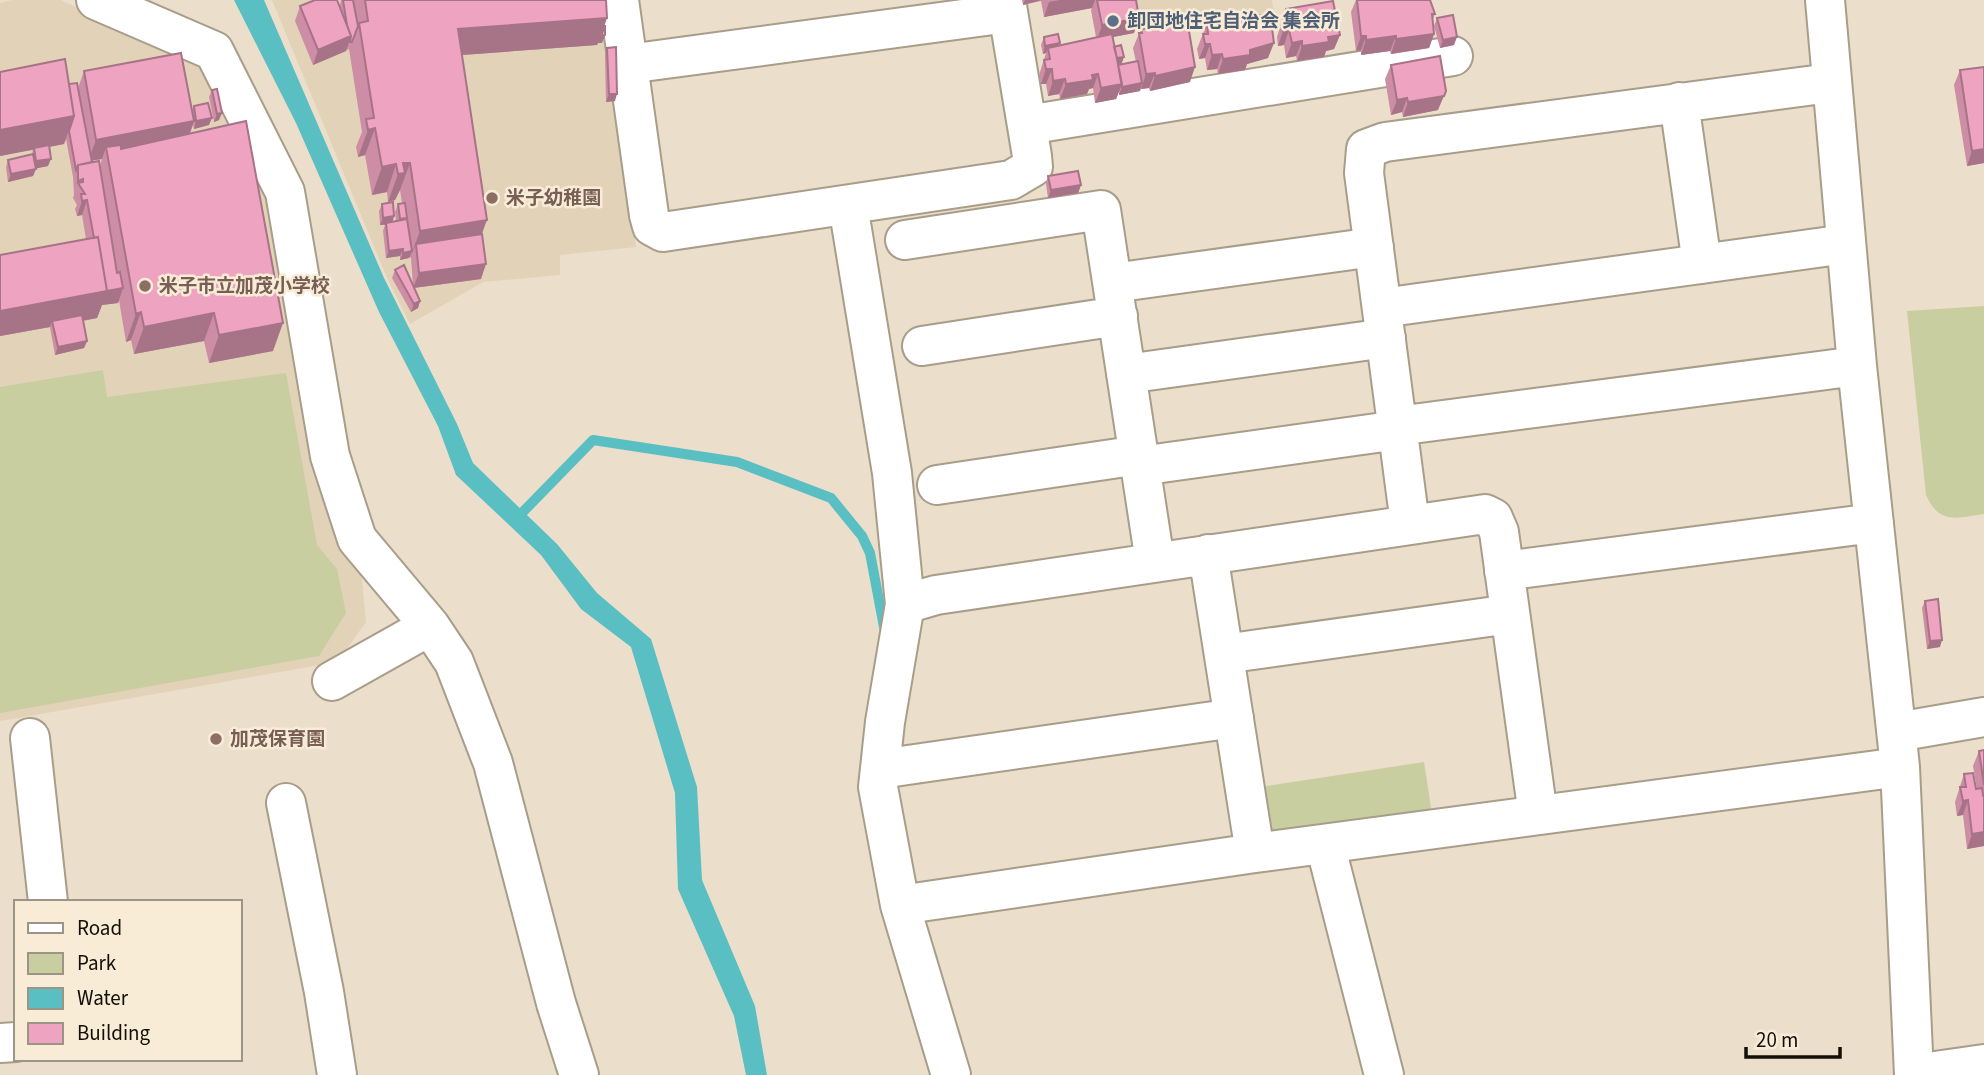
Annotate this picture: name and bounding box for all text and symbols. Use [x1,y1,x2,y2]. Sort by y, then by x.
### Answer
place label: 卸団地住宅自治会 集会所 [1127,8,1340,35]
marker: 卸団地住宅自治会 集会所 [1105,13,1121,29]
place label: 米子幼稚園 [506,185,601,212]
marker: 米子幼稚園 [484,190,500,206]
place label: 米子市立加茂小学校 [159,273,330,300]
marker: 米子市立加茂小学校 [137,278,153,294]
place label: 加茂保育園 [230,726,325,753]
marker: 加茂保育園 [208,731,224,747]
legend [14,900,242,1061]
text: Road [77,913,122,943]
text: Park [77,948,117,978]
text: Water [77,983,129,1013]
scale bar [1746,1016,1840,1060]
text: Building [77,1018,151,1048]
text: 20 m [1756,1025,1798,1055]

